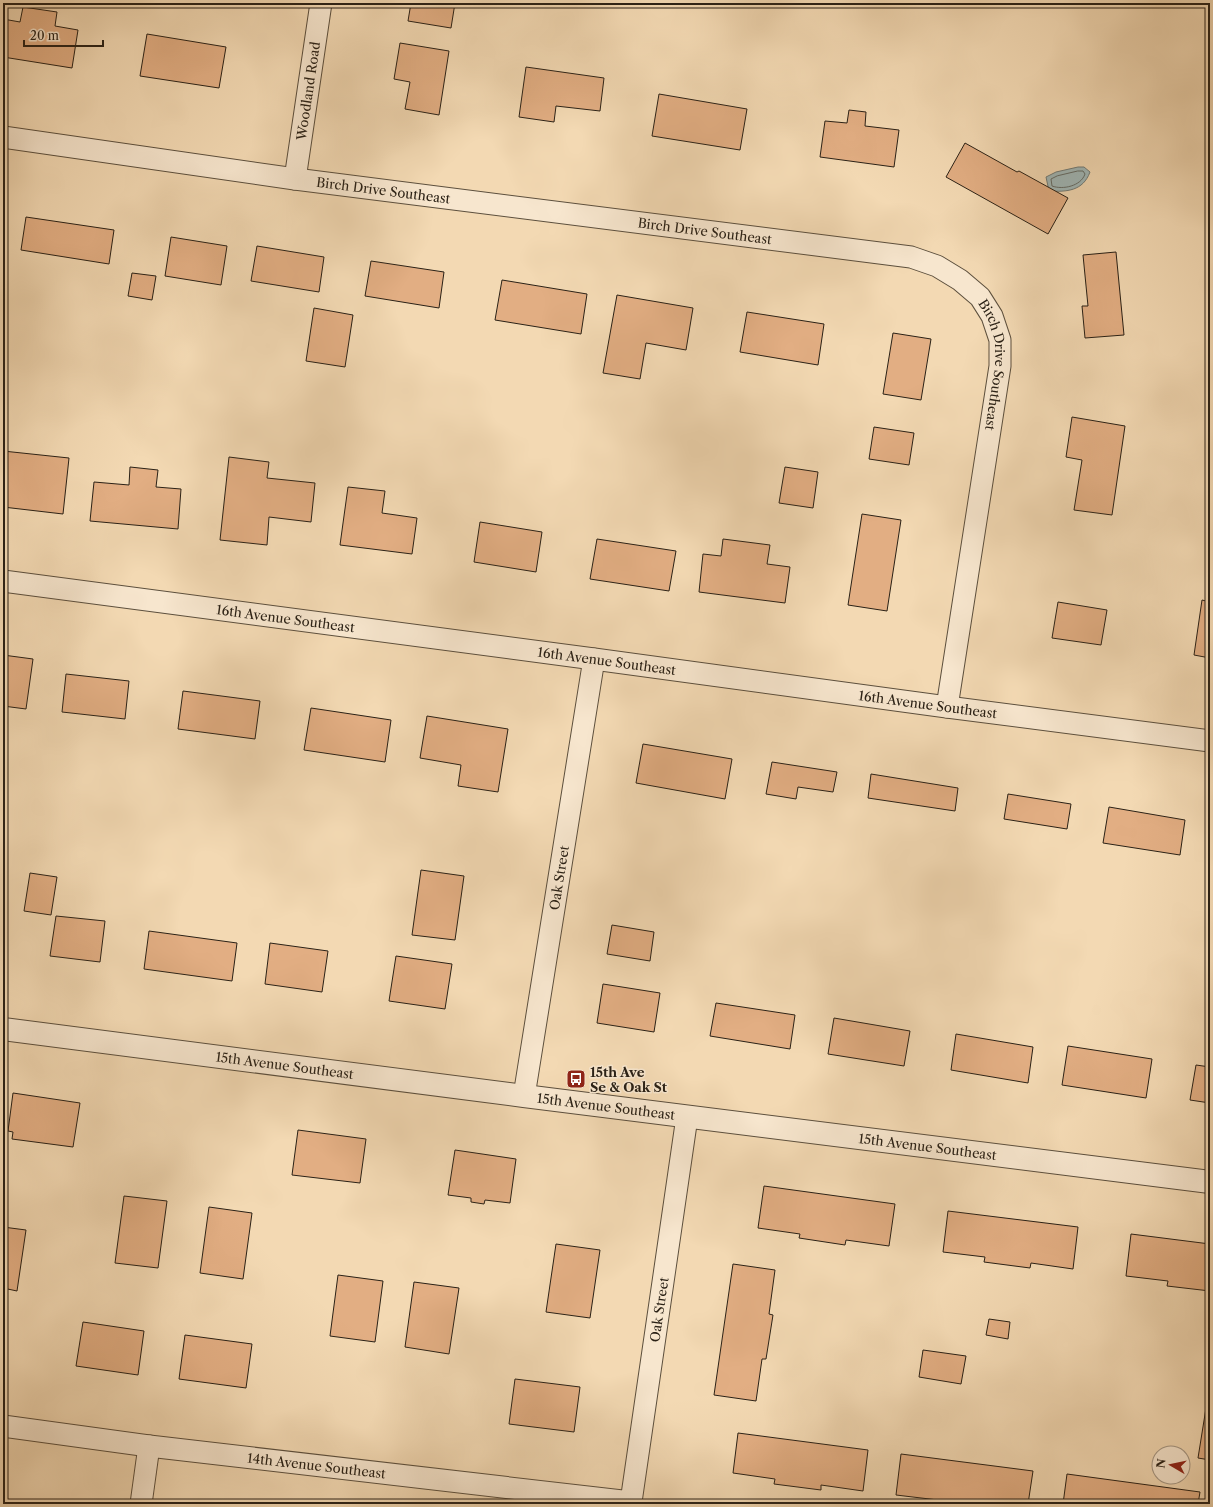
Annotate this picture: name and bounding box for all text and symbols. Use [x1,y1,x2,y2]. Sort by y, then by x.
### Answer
scale bar [24,22,103,48]
text: 20 m [30,28,59,43]
street label: Woodland Road [293,41,323,142]
street label: Birch Drive Southeast [315,174,452,207]
street label: Birch Drive Southeast [637,214,773,247]
street label: Birch Drive Southeast [975,296,1009,432]
street label: 16th Avenue Southeast [215,601,356,635]
street label: 16th Avenue Southeast [537,644,677,678]
street label: 16th Avenue Southeast [858,687,998,721]
street label: Oak Street [546,844,572,911]
street label: 15th Avenue Southeast [215,1048,355,1082]
place label: 15th Ave Se & Oak St [590,1064,668,1095]
bus stop icon: 15th Ave Se & Oak St [565,1068,587,1090]
street label: 15th Avenue Southeast [536,1090,676,1123]
street label: 15th Avenue Southeast [858,1130,998,1163]
street label: Oak Street [646,1276,672,1343]
north arrow [1151,1445,1191,1485]
street label: 14th Avenue Southeast [246,1449,387,1481]
text: N [1153,1457,1169,1469]

